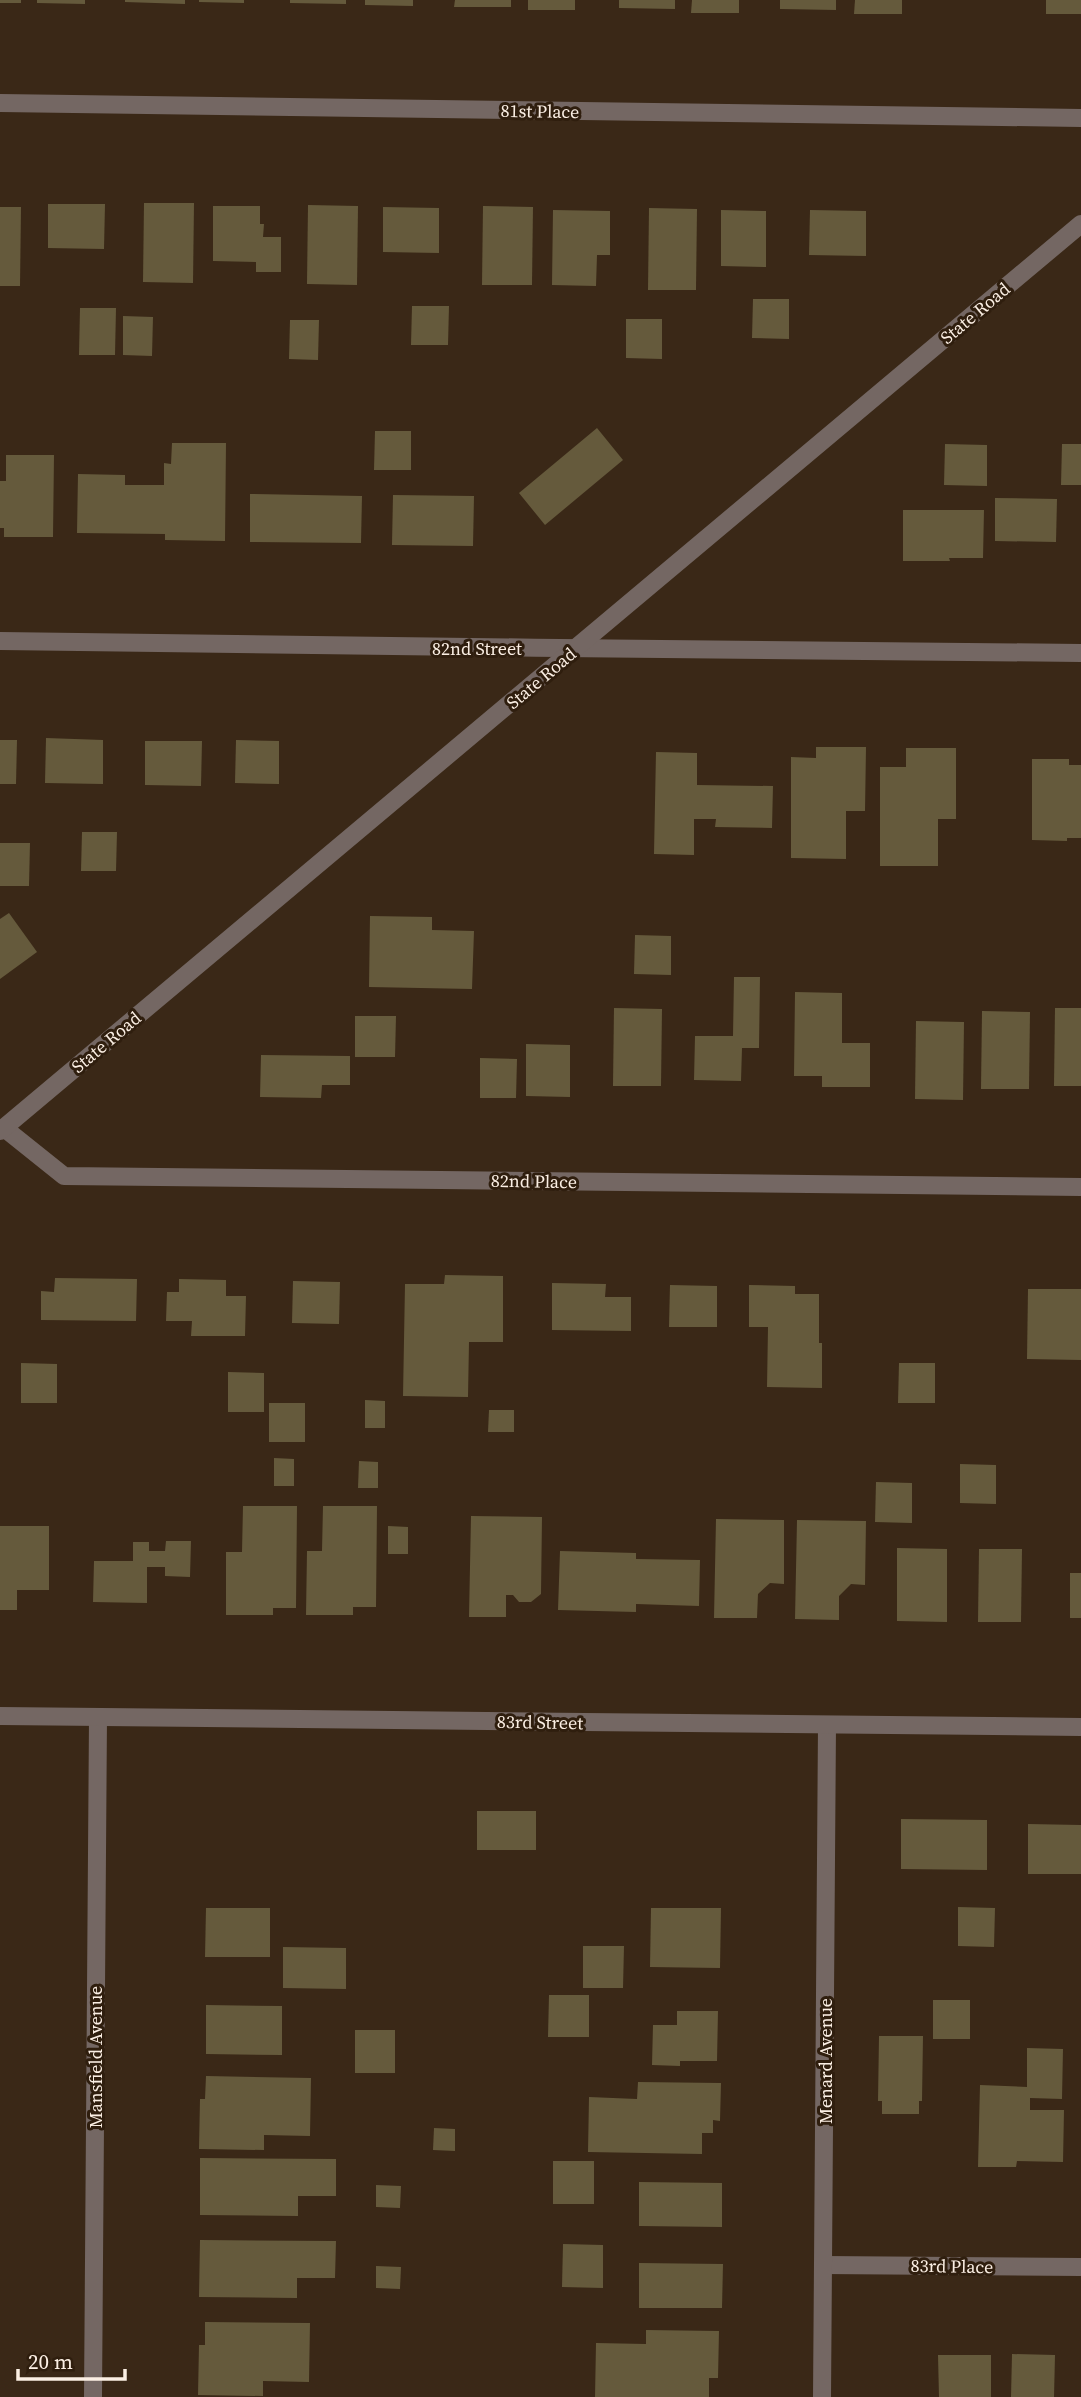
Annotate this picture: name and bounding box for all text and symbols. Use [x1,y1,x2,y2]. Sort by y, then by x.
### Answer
street label: 81st Place [500,98,580,124]
street label: State Road [935,276,1015,350]
street label: 82nd Street [432,636,522,661]
street label: State Road [501,641,581,715]
street label: State Road [66,1005,146,1079]
street label: 82nd Place [491,1168,577,1194]
street label: 83rd Street [497,1709,584,1735]
street label: Mansfield Avenue [83,1986,108,2128]
street label: Menard Avenue [813,1998,838,2124]
street label: 83rd Place [910,2253,994,2279]
scale bar [18,2338,124,2382]
text: 20 m [28,2347,73,2376]

